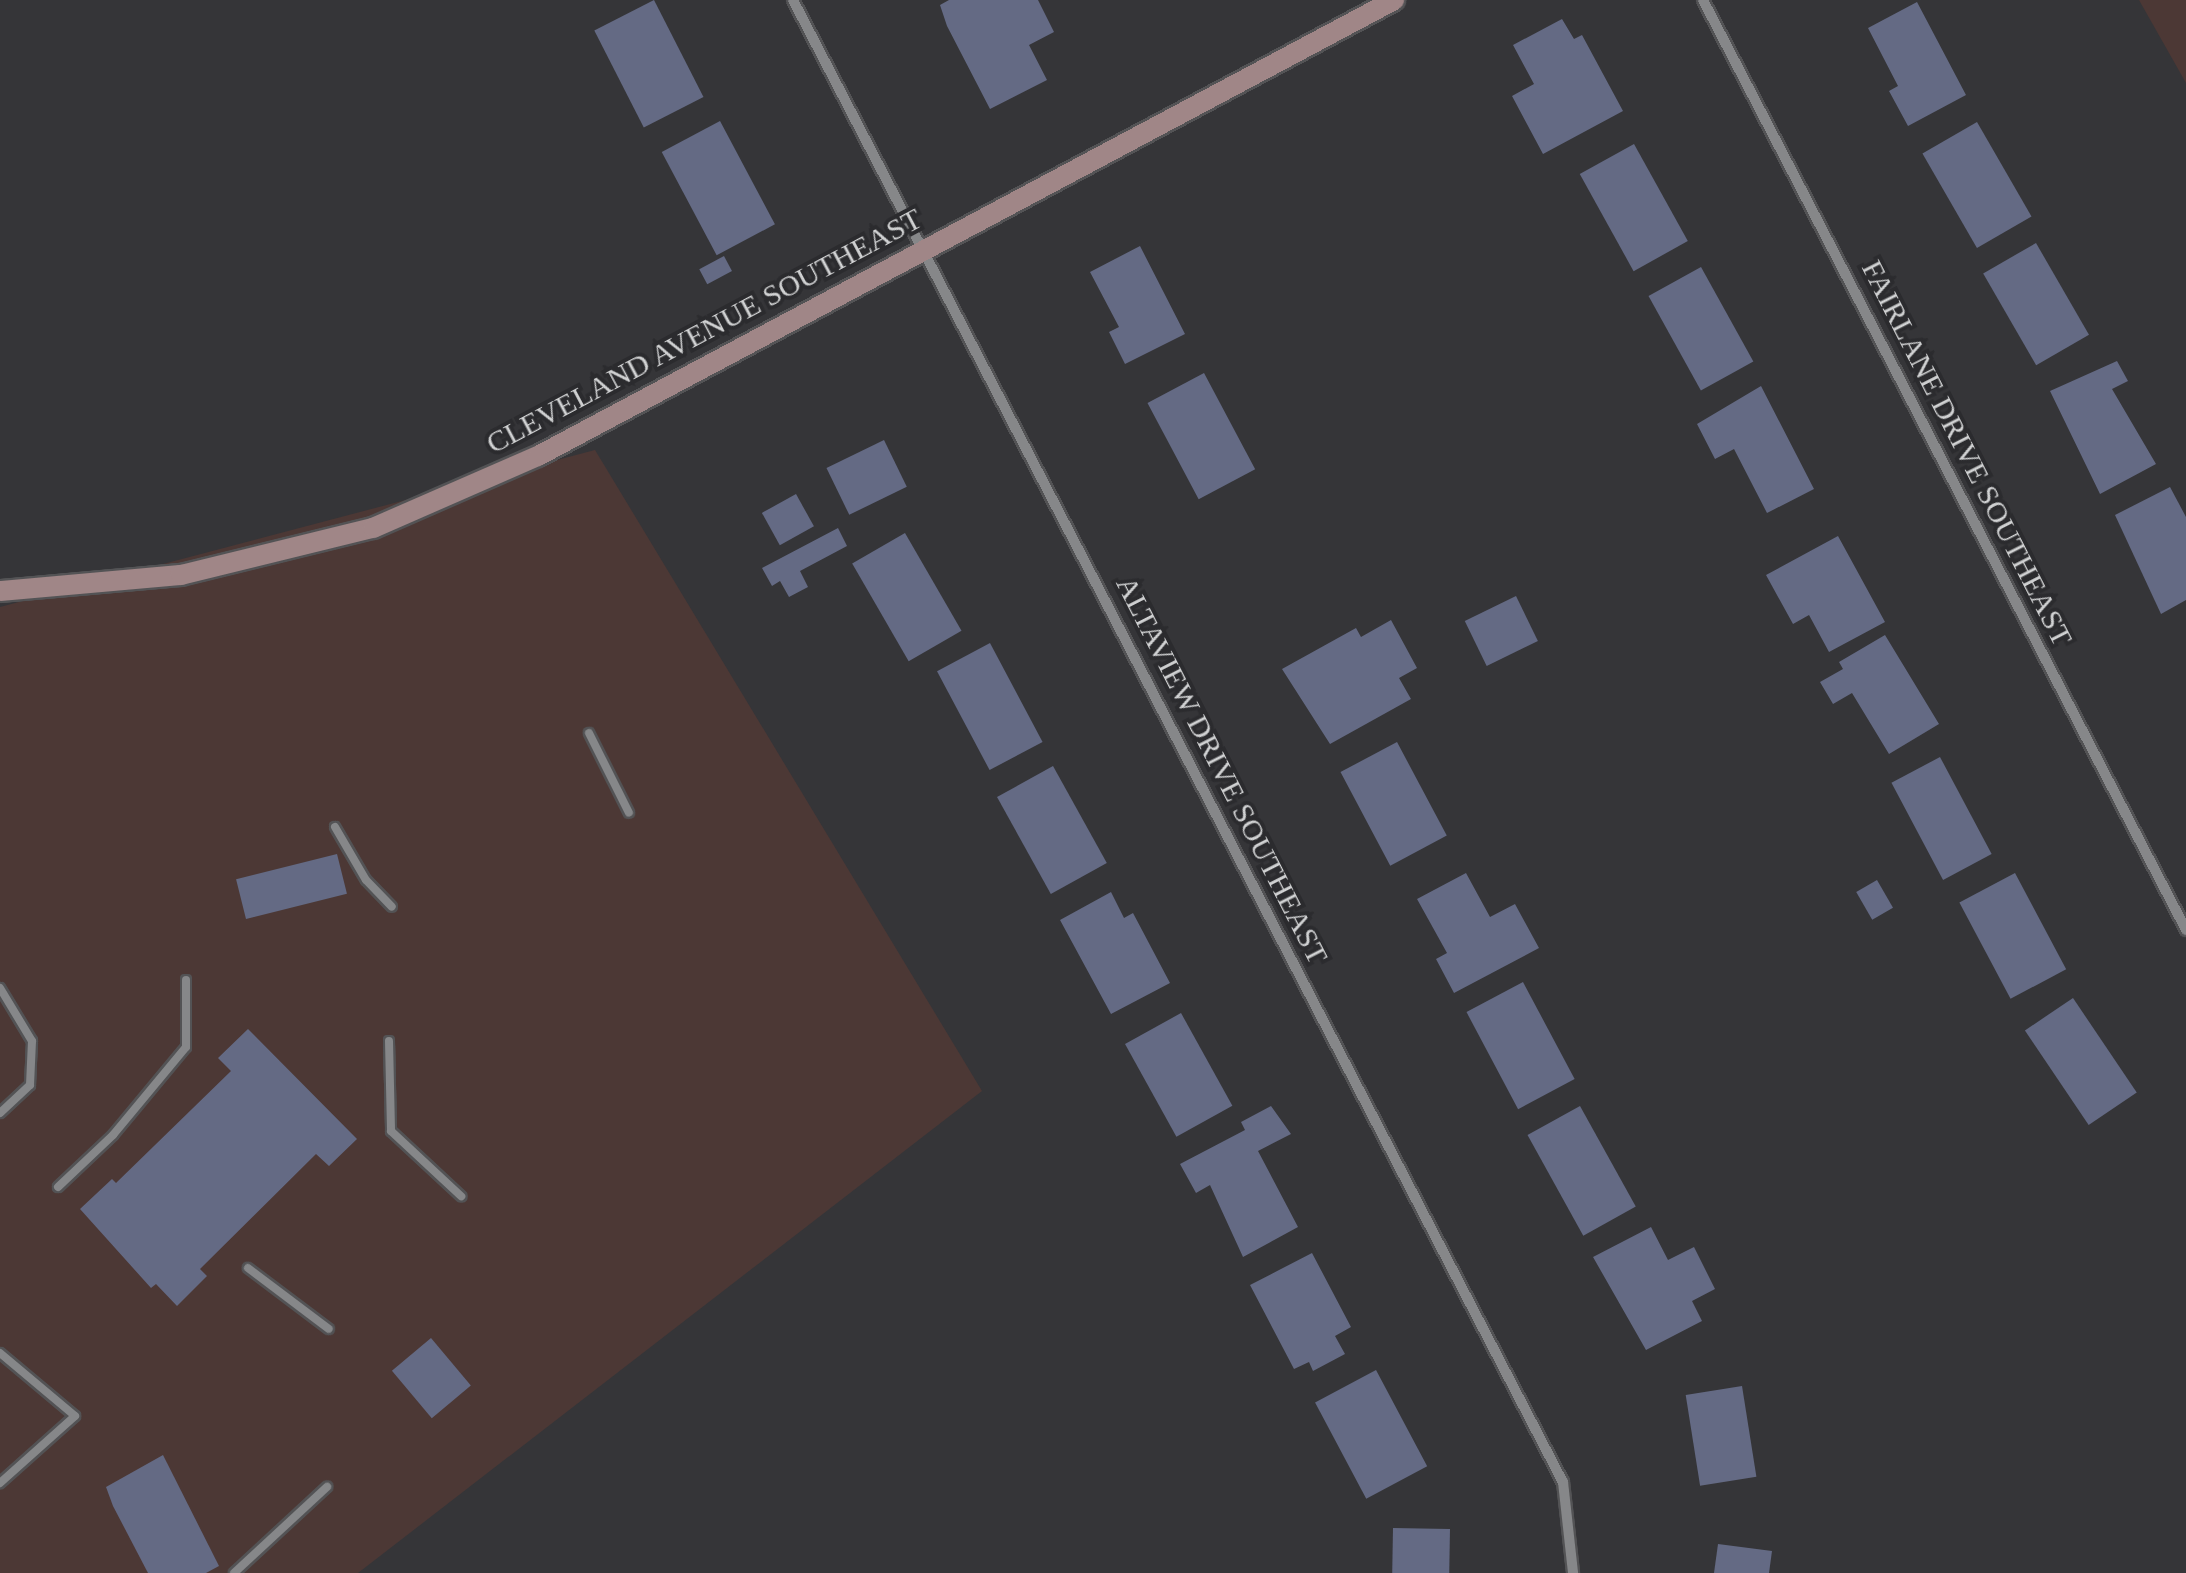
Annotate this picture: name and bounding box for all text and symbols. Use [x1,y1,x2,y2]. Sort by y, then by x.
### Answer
street label: CLEVELAND AVENUE SOUTHEAST [479,200,929,462]
street label: FAIRLANE DRIVE SOUTHEAST [1854,254,2080,652]
street label: ALTAVIEW DRIVE SOUTHEAST [1108,570,1336,970]

